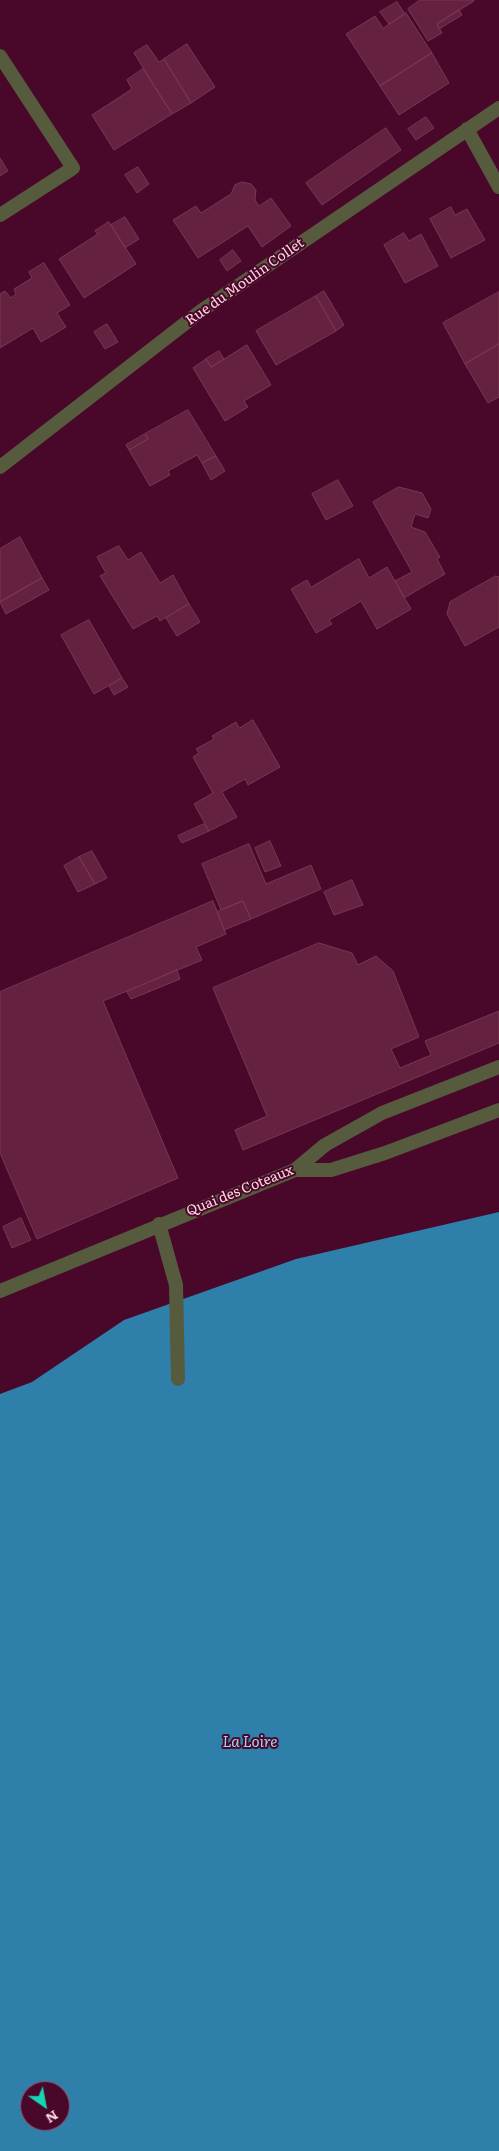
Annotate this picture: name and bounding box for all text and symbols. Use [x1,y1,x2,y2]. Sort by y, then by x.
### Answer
street label: Rue du Moulin Collet [183,235,307,329]
street label: Quai des Coteaux [184,1162,296,1220]
water label: La Loire [223,1734,277,1752]
north arrow [20,2081,70,2131]
text: N [42,2106,63,2129]

